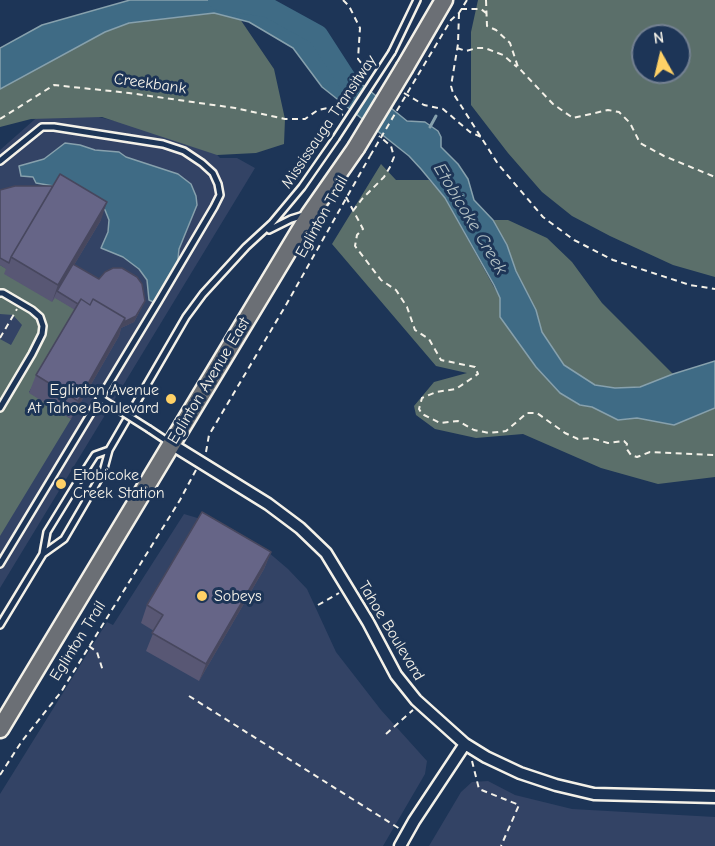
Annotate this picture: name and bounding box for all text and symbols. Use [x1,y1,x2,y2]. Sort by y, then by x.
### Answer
north arrow [631,24,691,84]
text: N [652,29,665,48]
street label: Mississauga Transitway [277,52,381,192]
street label: Creekbank [112,69,188,99]
water label: Etobicoke Creek [428,159,512,279]
street label: Eglinton Trail [292,173,352,261]
street label: Eglinton Avenue East [164,314,254,448]
place label: Eglinton Avenue At Tahoe Boulevard [27,380,159,418]
marker: Eglinton Avenue At Tahoe Boulevard [164,392,178,406]
place label: Etobicoke Creek Station [73,465,165,503]
marker: Etobicoke Creek Station [54,477,68,491]
street label: Tahoe Boulevard [354,578,428,684]
place label: Sobeys [214,586,262,606]
marker: Sobeys [195,589,209,603]
street label: Eglinton Trail [46,597,110,685]

